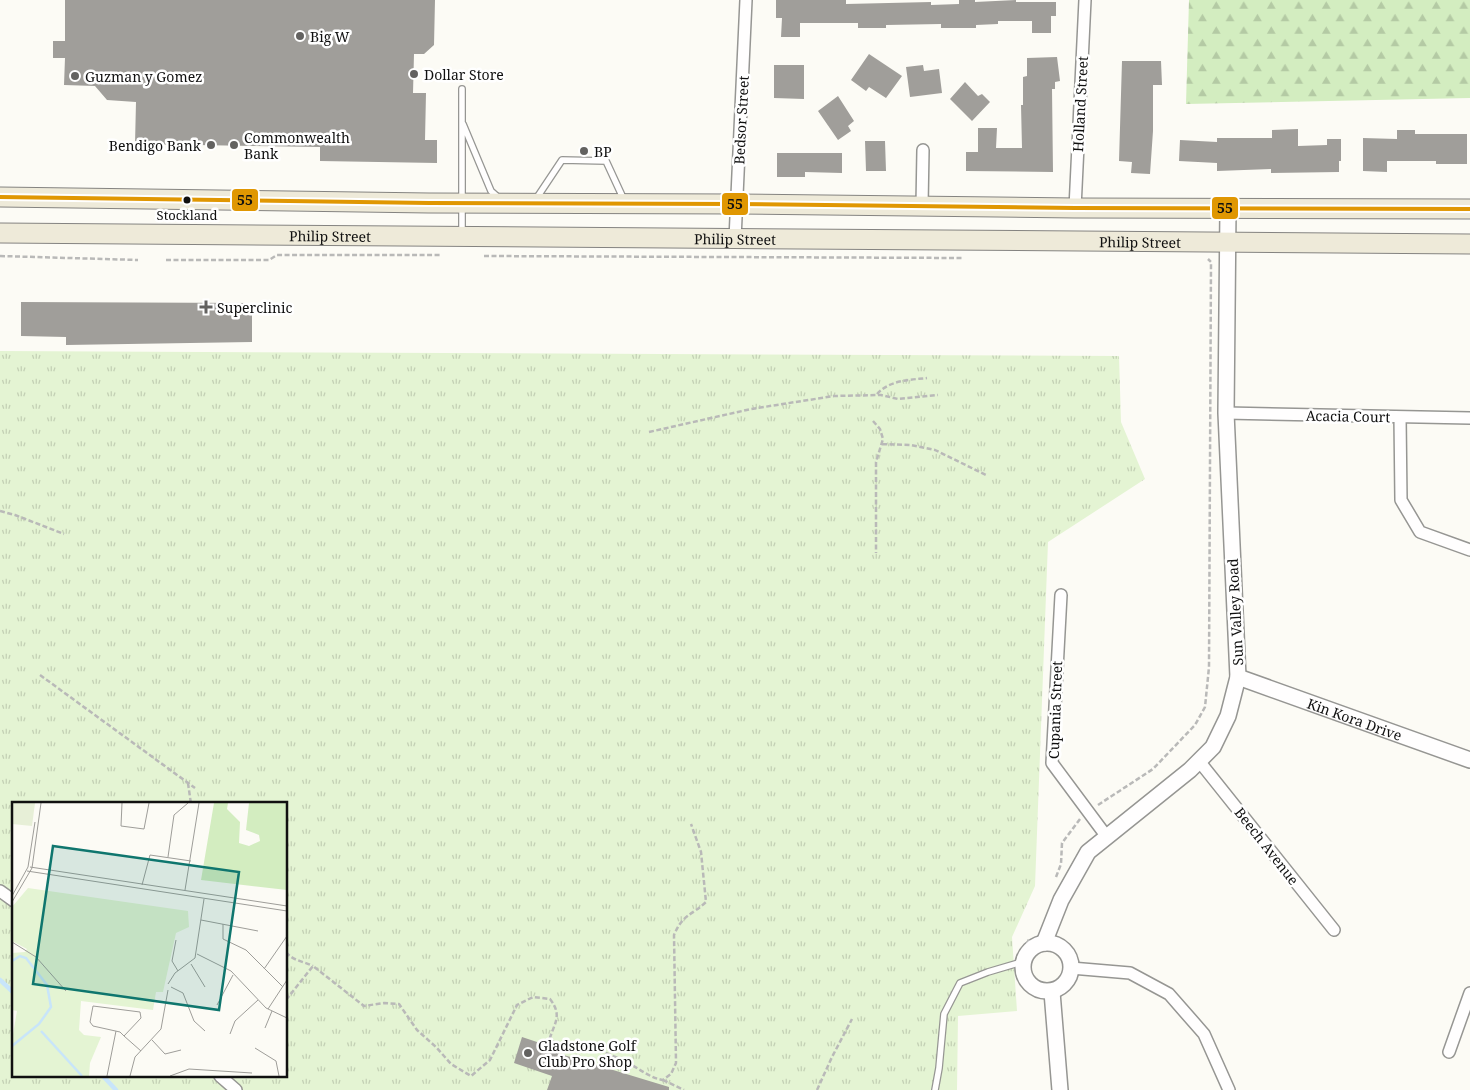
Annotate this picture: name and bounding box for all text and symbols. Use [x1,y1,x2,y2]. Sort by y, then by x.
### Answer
place label: Big W [310,27,350,46]
marker: Big W [294,30,306,42]
street label: Holland Street [1068,55,1092,152]
place label: Dollar Store [424,65,504,84]
place label: Guzman y Gomez [85,67,202,86]
marker: Dollar Store [408,68,420,80]
marker: Guzman y Gomez [69,70,81,82]
street label: Bedsor Street [729,75,753,165]
place label: Commonwealth Bank [244,128,350,163]
place label: Bendigo Bank [109,136,202,155]
marker: Bendigo Bank [205,139,217,151]
marker: Commonwealth Bank [228,139,240,151]
place label: BP [594,142,612,161]
marker: BP [578,145,590,157]
line badge: 55 [231,188,259,212]
text: 55 [237,190,253,209]
line badge: 55 [721,192,749,216]
text: 55 [727,194,743,213]
marker: Stockland [182,195,192,205]
line badge: 55 [1211,196,1239,220]
text: 55 [1217,198,1233,217]
place label: Stockland [157,206,217,224]
street label: Philip Street [289,226,371,245]
street label: Philip Street [694,229,776,248]
street label: Philip Street [1099,232,1181,251]
place label: Superclinic [217,298,292,317]
marker: Superclinic [199,300,213,314]
street label: Acacia Court [1306,406,1390,426]
street label: Sun Valley Road [1223,558,1247,666]
street label: Cupania Street [1044,661,1066,759]
street label: Kin Kora Drive [1305,693,1405,744]
inset map [12,802,288,1078]
street label: Beech Avenue [1231,803,1303,889]
place label: Gladstone Golf Club Pro Shop [538,1036,638,1071]
marker: Gladstone Golf Club Pro Shop [522,1047,534,1059]

